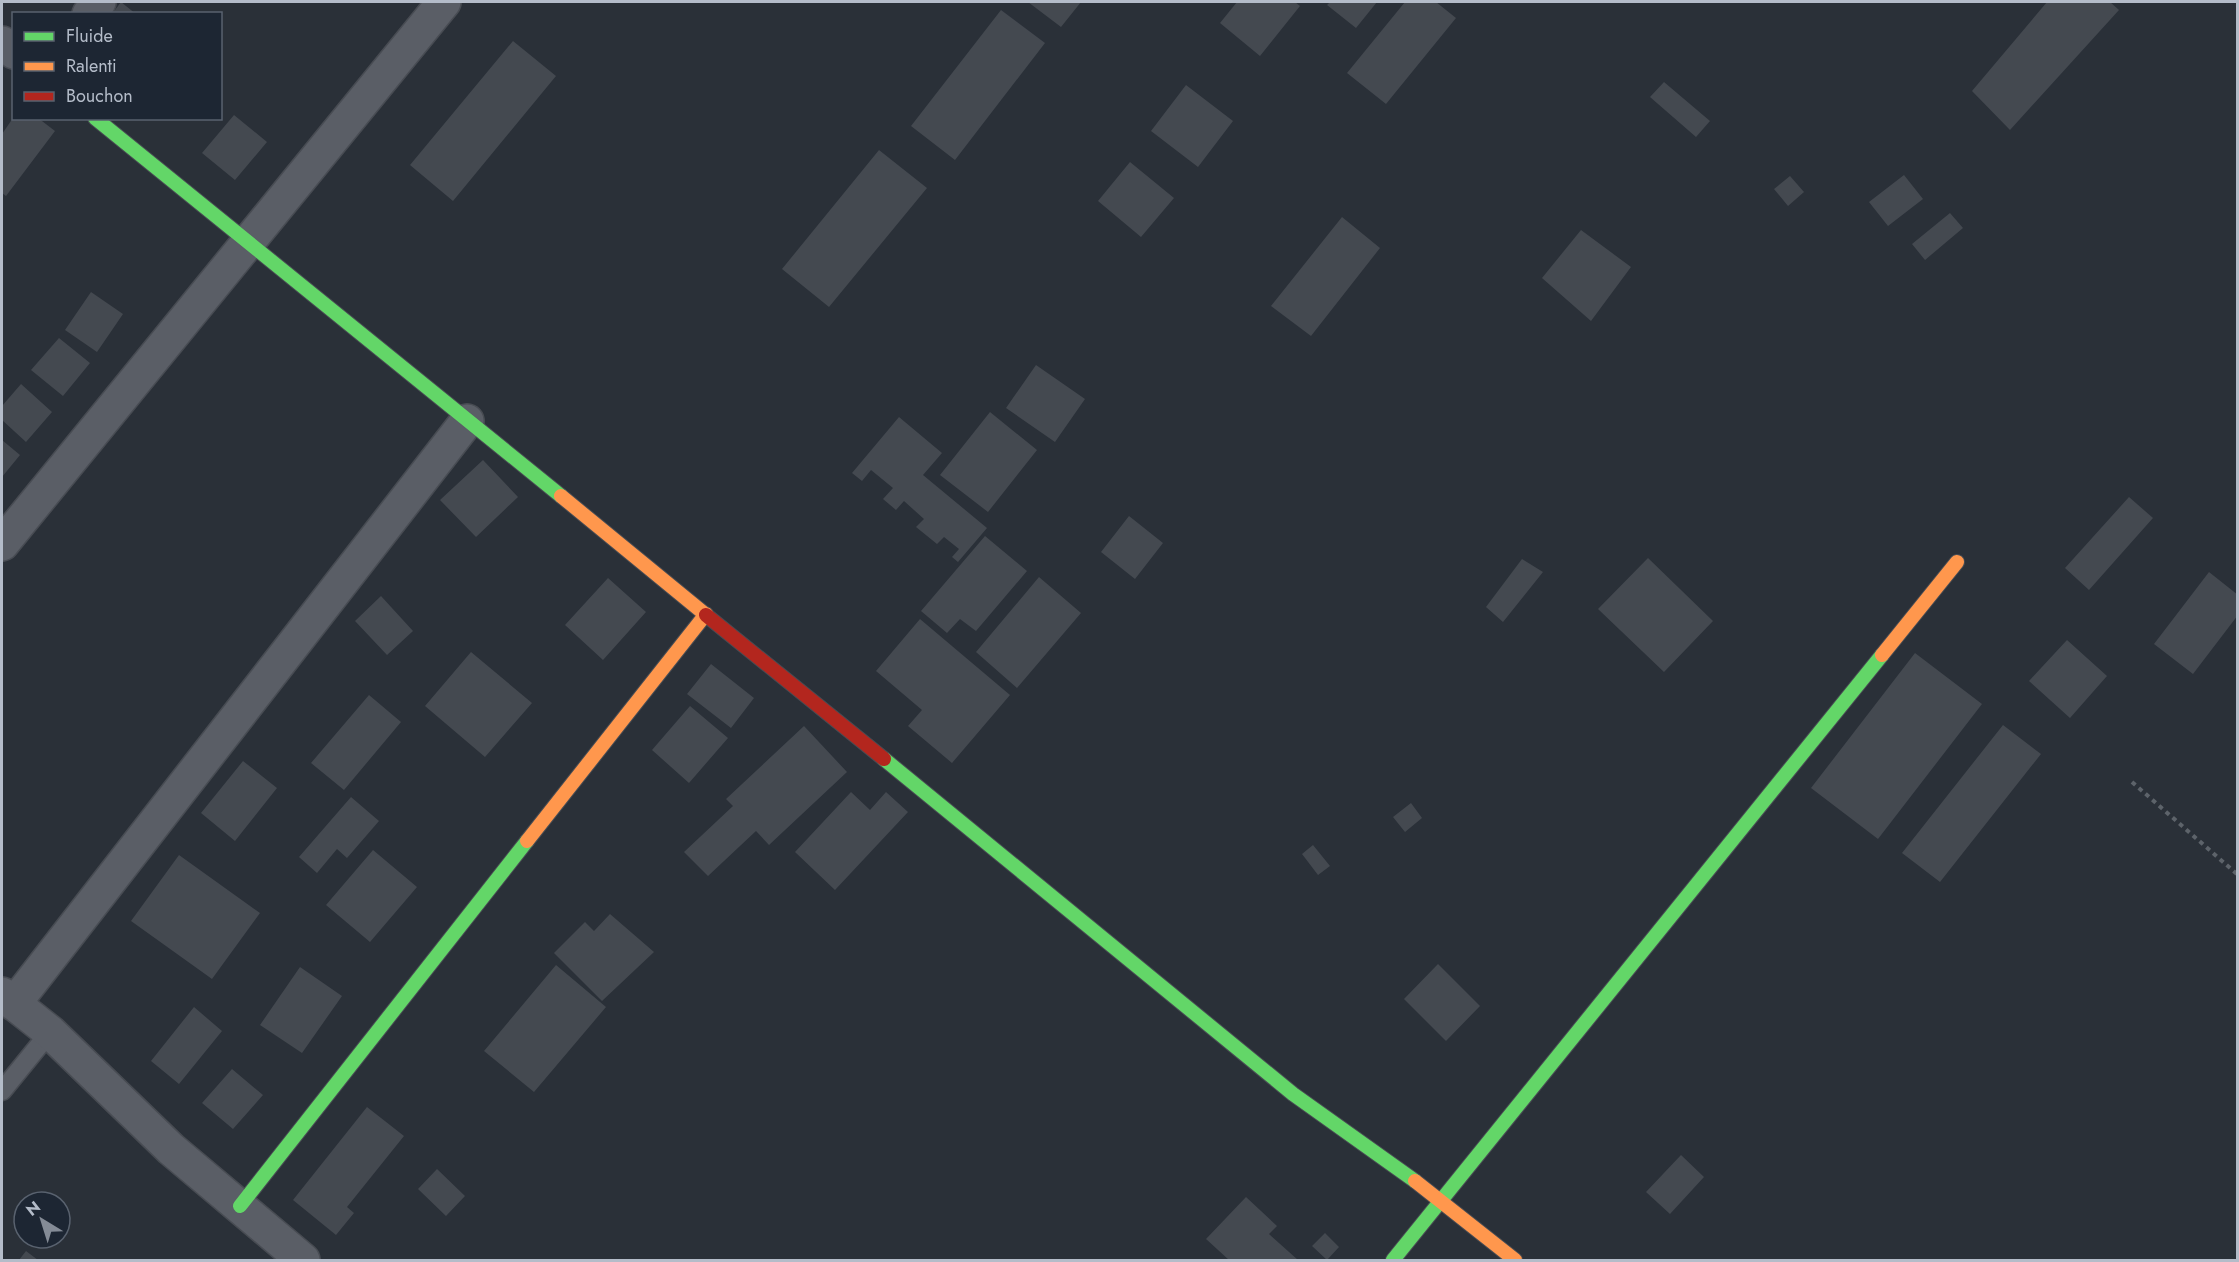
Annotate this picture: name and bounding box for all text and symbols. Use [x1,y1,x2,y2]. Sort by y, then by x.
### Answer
legend [12,12,222,120]
text: Fluide [66,23,113,49]
text: Ralenti [66,53,117,79]
text: Bouchon [66,83,133,109]
north arrow [12,1190,72,1250]
text: N [21,1196,45,1222]

